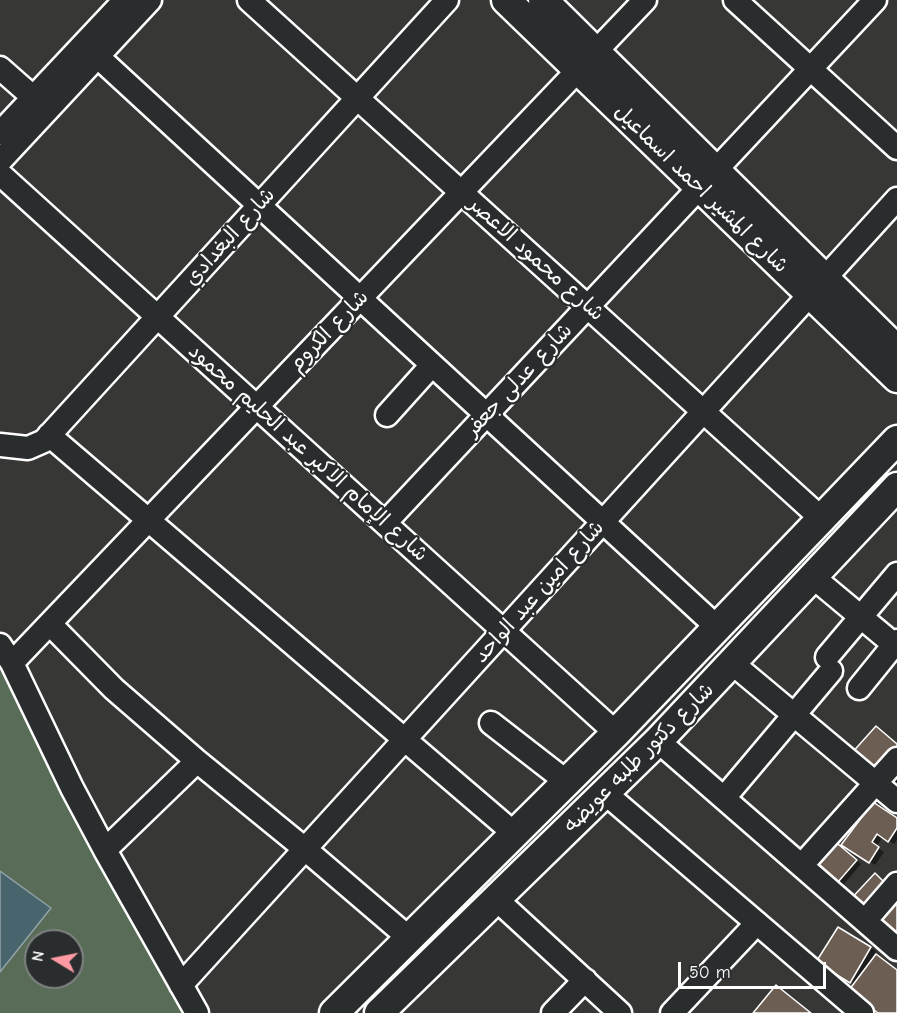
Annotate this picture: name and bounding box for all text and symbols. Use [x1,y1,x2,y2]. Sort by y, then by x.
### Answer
street label: شارع المشير احمد اسماعيل [609,99,793,279]
street label: شارع البغدادي [179,183,281,291]
street label: شارع محمود الاعصر [463,191,609,327]
street label: شارع الكروم [284,285,374,377]
street label: شارع عدلى جعفر [460,318,578,442]
street label: شارع الإمام الاكبر عبد الحليم محمود [183,339,433,567]
street label: شارع امين عبد الواحد [468,516,610,668]
street label: شارع دكتور طلبه عويضه [559,678,719,838]
north arrow [24,929,84,989]
text: N [28,950,48,963]
scale bar [681,950,830,988]
text: 50 m [689,962,731,983]

